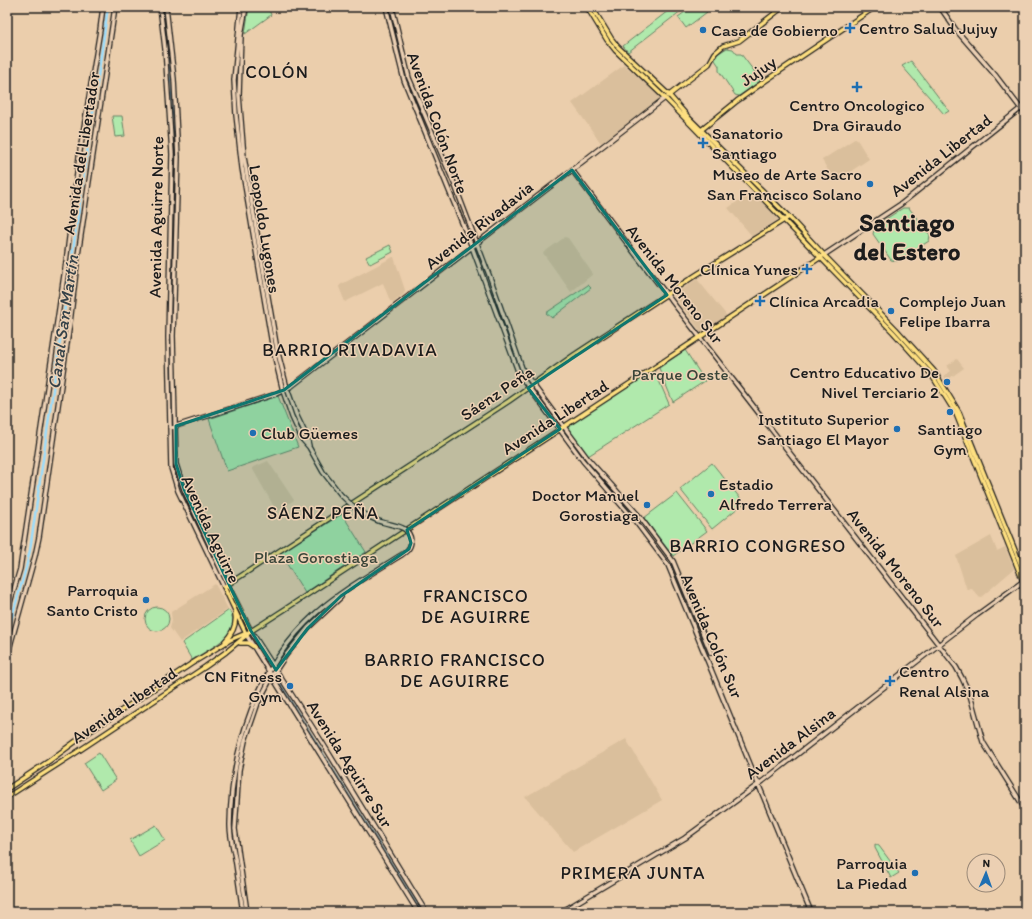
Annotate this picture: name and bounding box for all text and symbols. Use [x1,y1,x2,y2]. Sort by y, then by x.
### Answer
place label: Centro Salud Jujuy [859,18,997,38]
place label: Casa de Gobierno [711,20,838,40]
marker: Centro Salud Jujuy [844,22,856,34]
marker: Casa de Gobierno [698,25,708,35]
street label: Avenida Colón Norte [403,49,473,197]
street label: Jujuy [736,52,780,90]
district label: COLÓN [245,61,309,83]
street label: Avenida del Libertador [58,70,104,236]
marker: Centro Oncologico Dra Giraudo [851,81,863,93]
place label: Centro Oncologico Dra Giraudo [789,95,925,135]
street label: Avenida Libertad [886,109,996,201]
place label: Sanatorio Santiago [712,123,783,163]
street label: Avenida Aguirre Norte [145,136,167,298]
marker: Sanatorio Santiago [697,137,709,149]
street label: Leopoldo Lugones [245,163,285,295]
place label: Museo de Arte Sacro San Francisco Solano [707,164,862,204]
street label: Avenida Rivadavia [421,177,537,273]
marker: Museo de Arte Sacro San Francisco Solano [865,179,875,189]
district label: Santiago del Estero [854,207,961,266]
street label: Avenida Moreno Sur [622,220,728,348]
water label: Canal San Martín [43,253,83,390]
place label: Clínica Yunes [700,259,798,279]
marker: Clínica Yunes [801,263,813,275]
place label: Clínica Arcadia [769,291,879,311]
place label: Complejo Juan Felipe Ibarra [899,291,1006,331]
marker: Clínica Arcadia [754,295,766,307]
marker: Complejo Juan Felipe Ibarra [886,306,896,316]
district label: BARRIO RIVADAVIA [262,339,438,361]
street label: Sáenz Peña [457,361,538,425]
place label: Centro Educativo De Nivel Terciario 2 [790,362,939,402]
park label: Parque Oeste [631,364,729,384]
street label: Avenida Libertad [498,375,612,459]
marker: Centro Educativo De Nivel Terciario 2 [942,377,952,387]
marker: Santiago Gym [945,407,955,417]
place label: Instituto Superior Santiago El Mayor [757,409,890,449]
place label: Santiago Gym [918,419,982,459]
place label: Club Güemes [261,423,358,443]
marker: Instituto Superior Santiago El Mayor [892,424,902,434]
marker: Club Güemes [248,428,258,438]
street label: Avenida Aguirre [177,472,245,586]
place label: Estadio Alfredo Terrera [719,474,832,514]
place label: Doctor Manuel Gorostiaga [531,485,639,525]
marker: Estadio Alfredo Terrera [706,489,716,499]
marker: Doctor Manuel Gorostiaga [642,500,652,510]
district label: SÁENZ PEÑA [267,502,379,524]
street label: Avenida Moreno Sur [843,504,949,632]
district label: BARRIO CONGRESO [670,535,846,557]
park label: Plaza Gorostiaga [254,547,378,567]
street label: Avenida Colón Sur [677,571,747,702]
place label: Parroquia Santo Cristo [47,580,138,620]
district label: FRANCISCO DE AGUIRRE [421,585,531,628]
marker: Parroquia Santo Cristo [141,595,151,605]
district label: BARRIO FRANCISCO DE AGUIRRE [364,649,546,692]
place label: Centro Renal Alsina [899,661,990,701]
street label: Avenida Libertad [68,662,181,748]
place label: CN Fitness Gym [204,666,282,706]
marker: Centro Renal Alsina [884,675,896,687]
marker: CN Fitness Gym [285,681,295,691]
street label: Avenida Aguirre Sur [303,697,397,831]
street label: Avenida Alsina [741,703,839,783]
place label: Parroquia La Piedad [836,853,907,893]
north arrow [966,853,1006,893]
text: N [982,857,990,870]
district label: PRIMERA JUNTA [561,862,705,884]
marker: Parroquia La Piedad [910,868,920,878]

